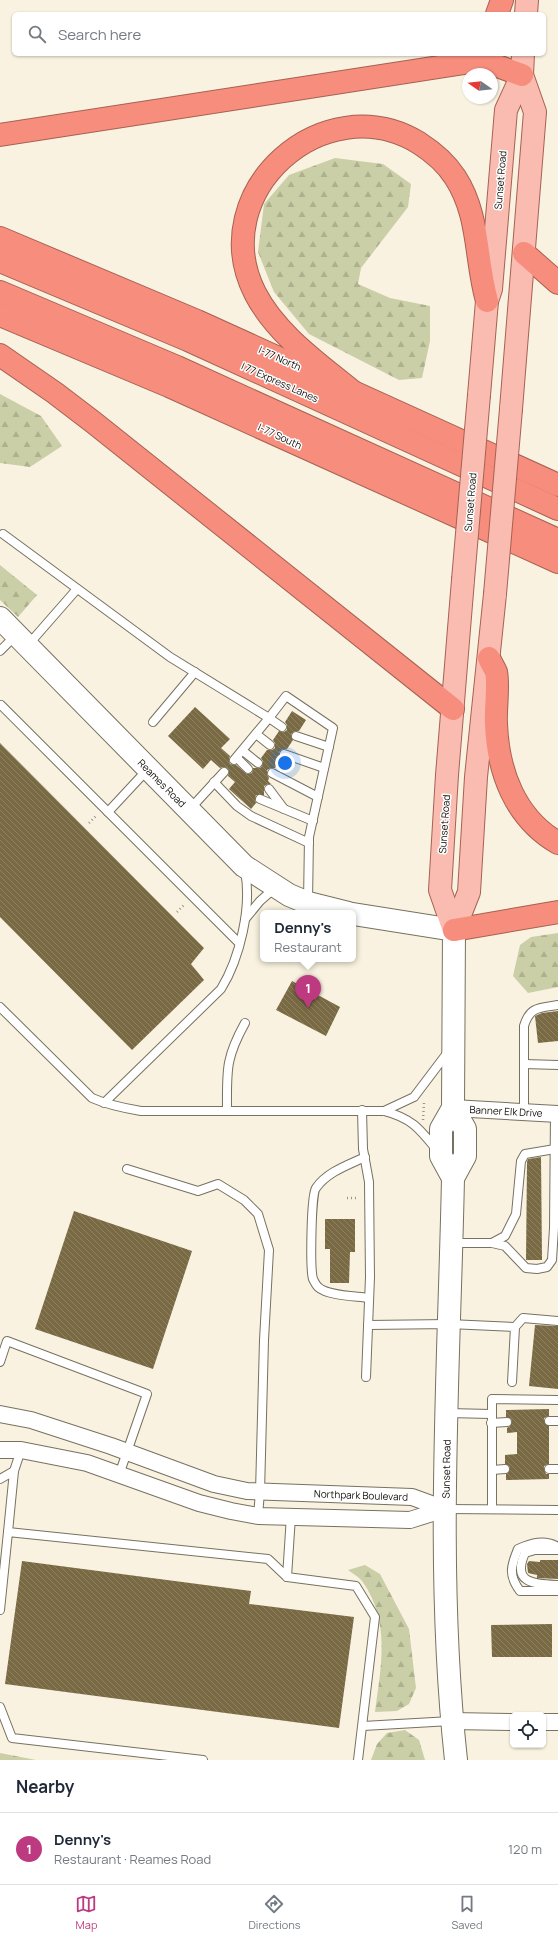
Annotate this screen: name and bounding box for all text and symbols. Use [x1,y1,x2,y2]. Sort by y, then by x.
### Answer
search box [12,12,546,56]
icon: search [26,23,48,45]
text: Search here [58,24,141,45]
north arrow [462,68,498,104]
street label: Sunset Road [490,150,510,210]
street label: I-77 North [257,342,304,374]
street label: I 77 Express Lanes [239,359,321,405]
street label: I-77 South [256,420,304,452]
street label: Sunset Road [460,472,480,532]
your location [275,753,295,773]
street label: Reames Road [135,756,189,810]
street label: Sunset Road [435,794,453,854]
popup [260,910,356,962]
text: Denny's [274,917,331,938]
text: Restaurant [274,938,342,956]
pin: 1 [295,975,321,1008]
street label: Banner Elk Drive [469,1102,543,1120]
street label: Sunset Road [438,1439,454,1499]
street label: Northpark Boulevard [314,1486,408,1504]
map controls [510,1712,546,1748]
button: locate [510,1712,546,1748]
text: Nearby [16,1775,74,1798]
text: Denny's [54,1829,111,1850]
text: 1 [26,1840,32,1858]
text: 120 m [508,1840,542,1858]
text: Restaurant · Reames Road [54,1850,211,1868]
tab: Map [75,1893,97,1932]
tab: Directions [248,1893,301,1932]
tab: Saved [452,1893,483,1932]

